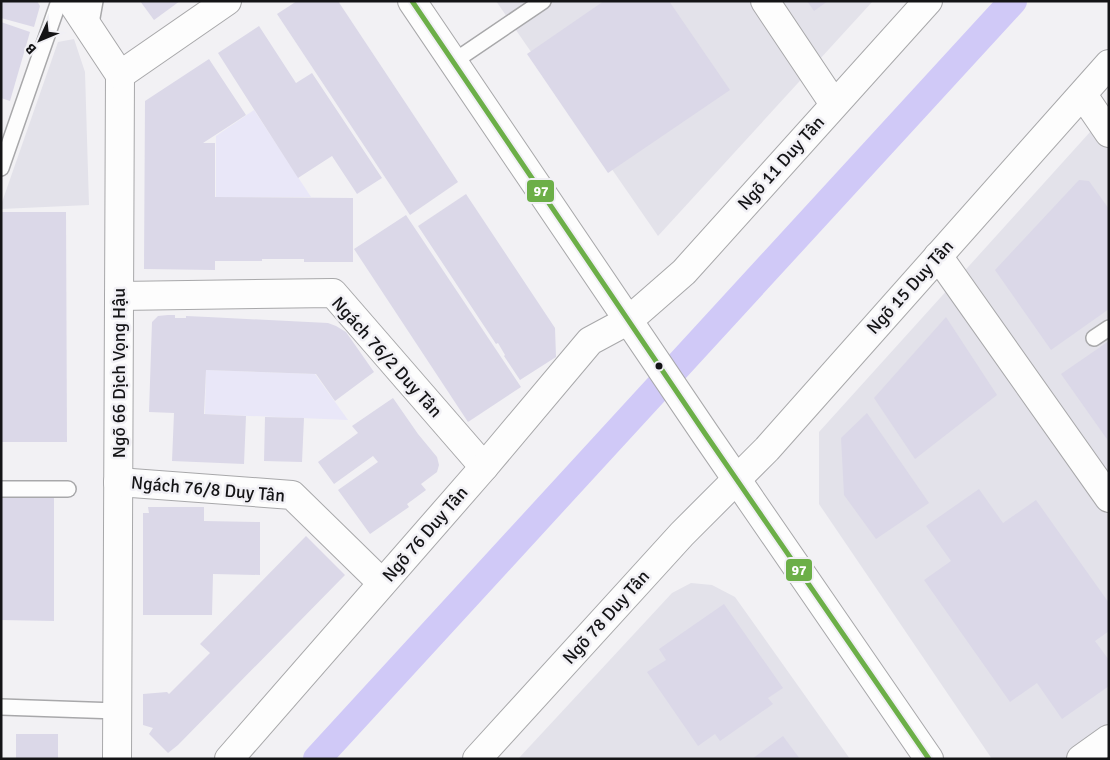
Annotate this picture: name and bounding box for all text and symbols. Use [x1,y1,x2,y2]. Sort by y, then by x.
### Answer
north arrow [15,15,65,65]
text: B [22,39,40,58]
street label: Ngõ 11 Duy Tân [733,111,829,215]
line badge: 97 [526,179,555,203]
text: 97 [533,183,549,200]
street label: Ngõ 15 Duy Tân [862,235,958,339]
street label: Ngõ 66 Dịch Vọng Hậu [108,288,130,458]
street label: Ngách 76/2 Duy Tân [327,292,447,422]
unlabelled marker [654,361,664,371]
street label: Ngách 76/8 Duy Tân [130,471,286,507]
street label: Ngõ 76 Duy Tân [378,482,472,586]
line badge: 97 [785,558,813,582]
text: 97 [791,562,807,579]
street label: Ngõ 78 Duy Tân [558,565,654,669]

